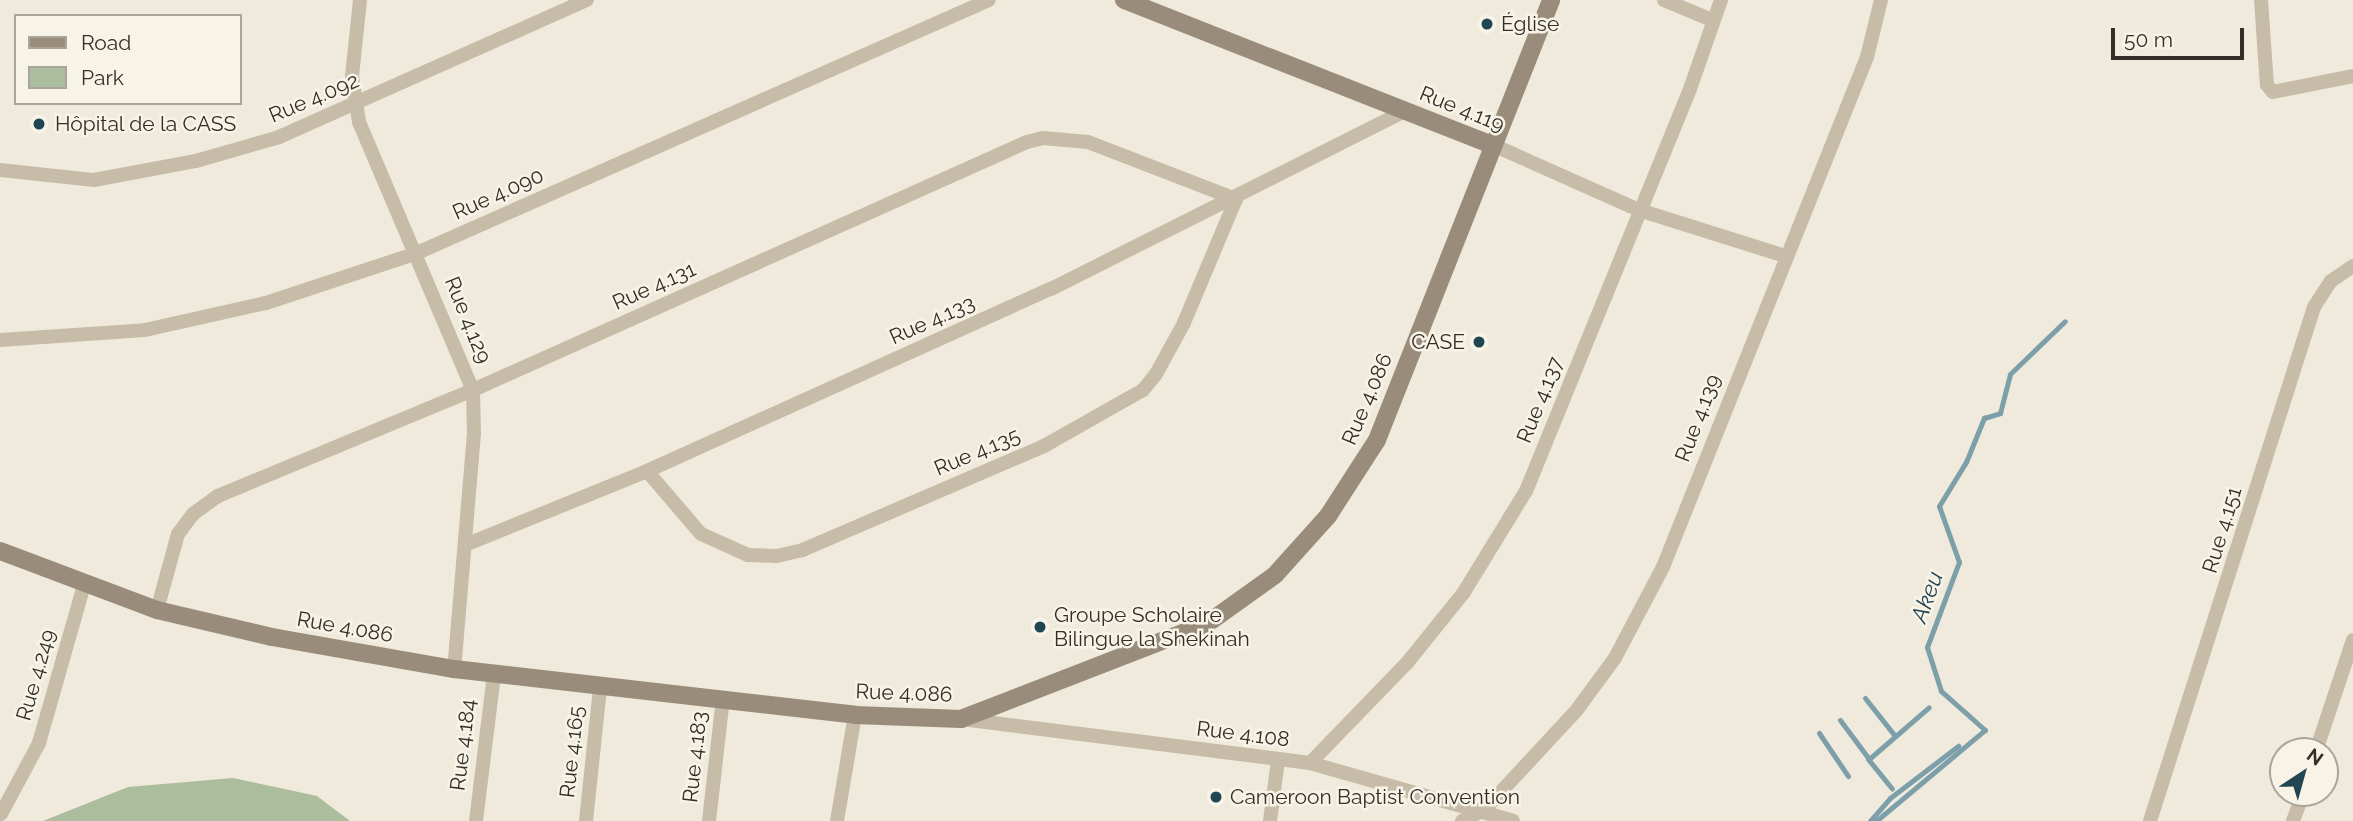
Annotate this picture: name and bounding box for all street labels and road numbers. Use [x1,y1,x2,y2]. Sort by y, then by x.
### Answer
street label: Rue 4.092 [265,68,363,128]
street label: Rue 4.119 [1416,81,1508,137]
street label: Rue 4.090 [448,163,548,225]
street label: Rue 4.131 [609,257,699,315]
street label: Rue 4.129 [439,273,497,367]
street label: Rue 4.133 [886,290,978,350]
street label: Rue 4.086 [1336,349,1398,449]
street label: Rue 4.137 [1511,353,1569,447]
street label: Rue 4.139 [1670,371,1726,465]
street label: Rue 4.135 [930,423,1024,481]
street label: Rue 4.151 [2197,484,2247,576]
street label: Rue 4.086 [295,606,395,648]
street label: Rue 4.249 [11,626,61,724]
street label: Rue 4.086 [855,679,953,707]
street label: Rue 4.184 [445,698,481,792]
street label: Rue 4.165 [555,705,589,799]
street label: Rue 4.183 [678,710,712,804]
street label: Rue 4.108 [1195,716,1291,752]

